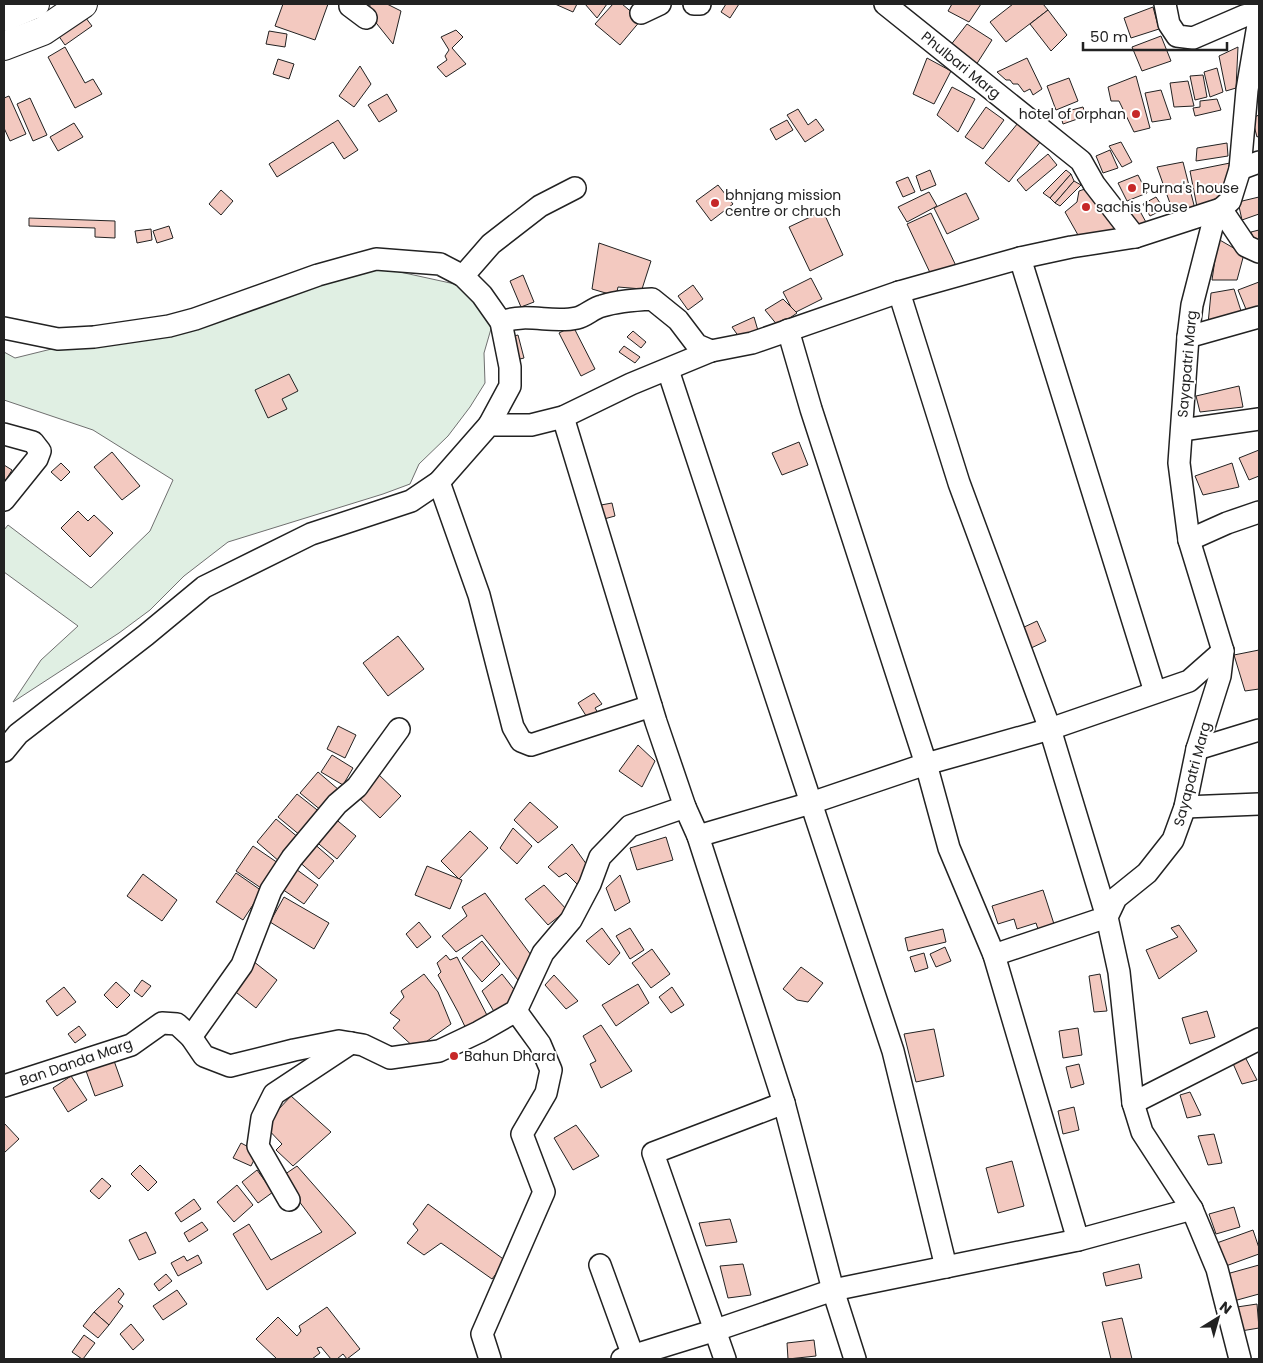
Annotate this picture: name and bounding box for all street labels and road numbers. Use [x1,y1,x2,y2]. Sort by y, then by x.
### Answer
street label: Phulbari Marg [917,27,1005,103]
street label: Sayapatri Marg [1172,309,1202,419]
street label: Sayapatri Marg [1168,719,1216,829]
street label: Ban Danda Marg [17,1033,135,1091]

